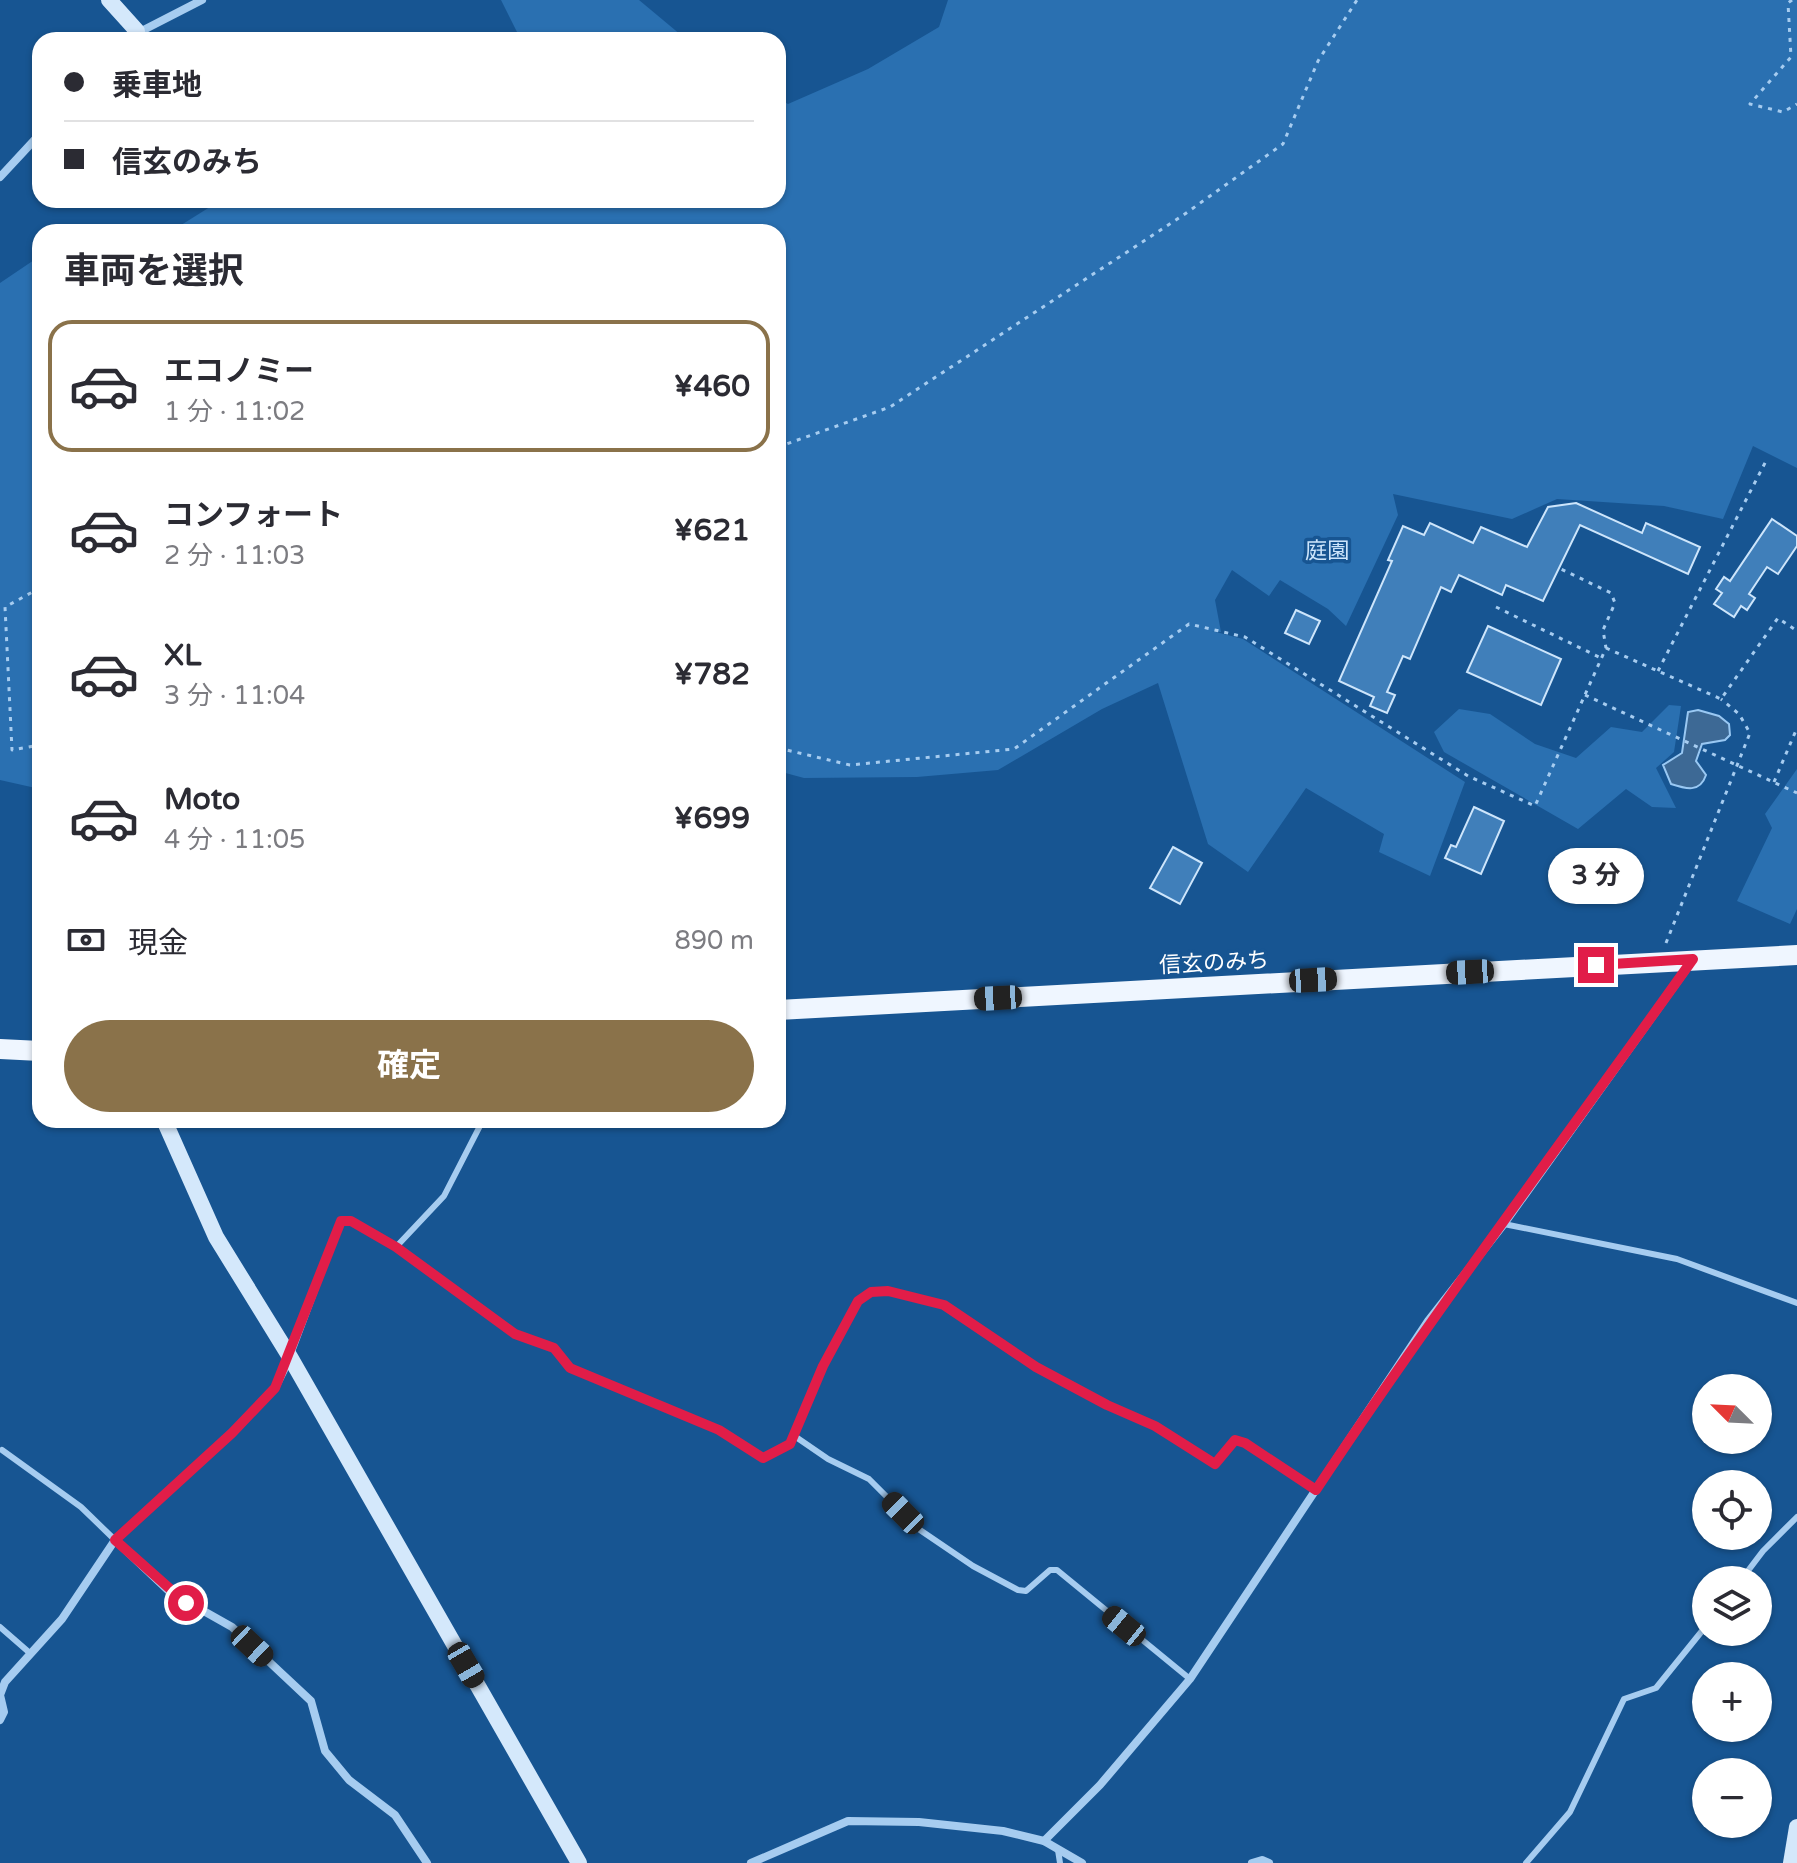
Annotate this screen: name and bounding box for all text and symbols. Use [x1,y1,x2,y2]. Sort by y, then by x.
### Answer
text: 乗車地 [112,67,202,104]
text: 信玄のみち [112,144,262,181]
text: 車両を選択 [64,250,244,293]
icon: car [68,350,140,422]
text: エコノミー [164,353,314,390]
text: ¥460 [674,368,750,405]
text: 1 分 · 11:02 [164,396,305,427]
icon: car [68,494,140,566]
text: コンフォート [164,497,343,534]
text: ¥621 [674,512,750,549]
park label: 庭園 [1305,538,1349,564]
text: 2 分 · 11:03 [164,540,305,571]
text: XL [164,637,201,674]
icon: car [68,638,140,710]
text: ¥782 [674,656,750,693]
text: 3 分 · 11:04 [164,680,305,711]
text: Moto [164,781,240,818]
icon: car [68,782,140,854]
text: ¥699 [674,800,750,837]
text: 4 分 · 11:05 [164,824,305,855]
callout: 3 分 [1548,849,1644,905]
text: 3 分 [1571,860,1621,891]
icon: cash [64,918,108,962]
text: 現金 [128,925,188,962]
text: 890 m [674,925,754,956]
street label: 信玄のみち [1158,947,1270,979]
route end [1578,947,1614,983]
car [1445,959,1495,985]
car [1288,967,1338,993]
car [973,985,1023,1011]
button: 確定 [64,1020,754,1112]
north arrow [1692,1374,1772,1454]
map controls [1692,1374,1772,1838]
button: locate [1692,1470,1772,1550]
car [878,1488,928,1538]
button: layers [1692,1566,1772,1646]
route start [168,1585,204,1621]
car [1098,1602,1150,1650]
car [226,1621,278,1671]
car [444,1638,488,1692]
button: + [1692,1662,1772,1742]
button: − [1692,1758,1772,1838]

